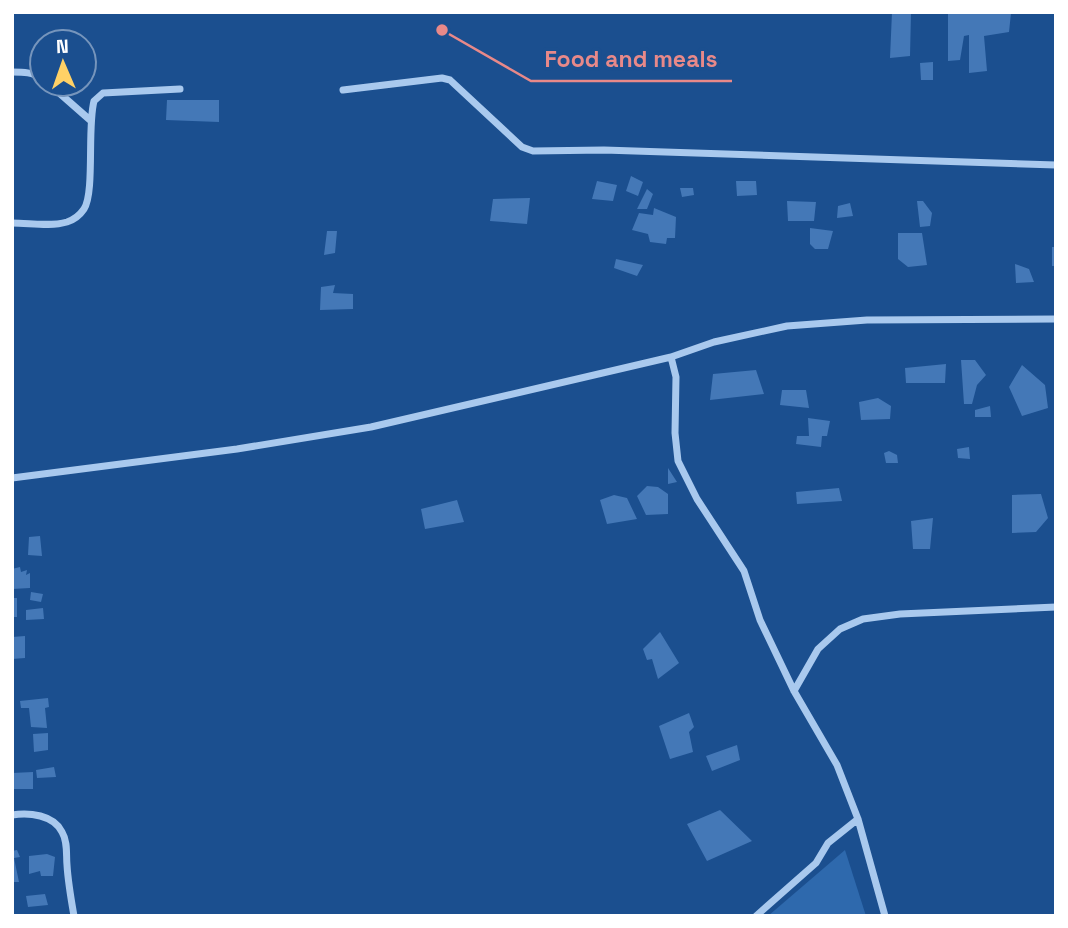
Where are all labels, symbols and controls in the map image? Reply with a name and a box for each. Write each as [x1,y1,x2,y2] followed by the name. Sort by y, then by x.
[28,28,98,98] north arrow
[56,34,69,59] text: N
[531,37,732,81] callout: Food and meals
[544,44,718,74] text: Food and meals

